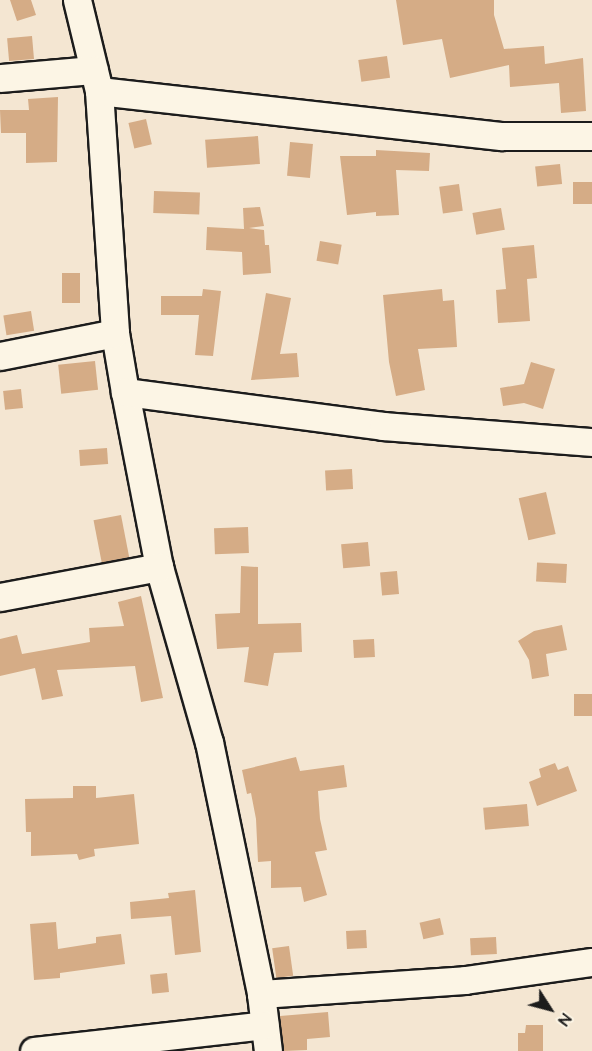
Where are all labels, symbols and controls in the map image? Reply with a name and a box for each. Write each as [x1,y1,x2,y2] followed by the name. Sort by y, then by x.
[520,979,580,1039] north arrow
[553,1009,576,1030] text: N

